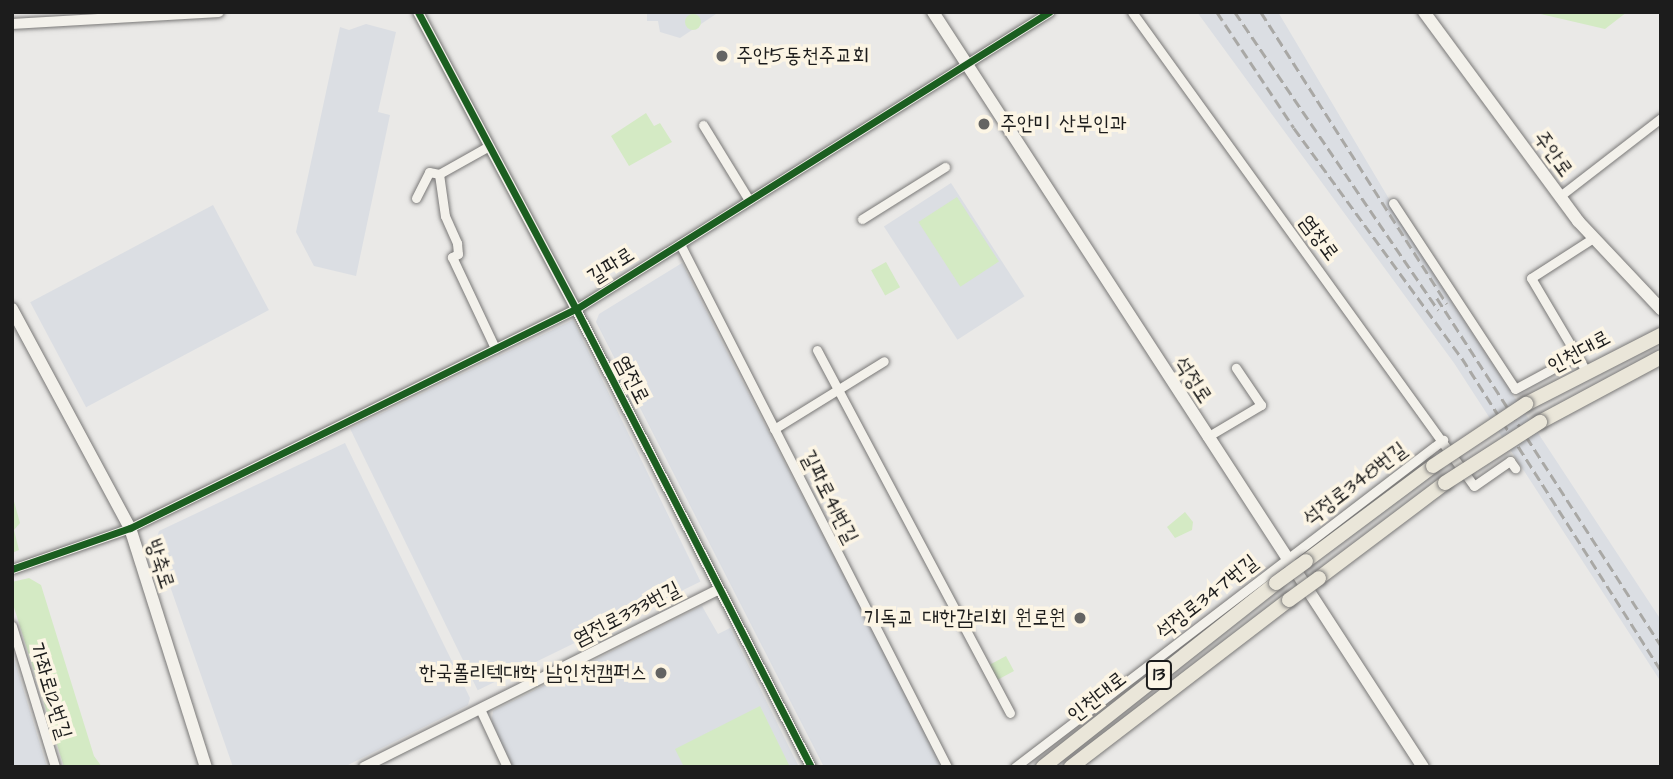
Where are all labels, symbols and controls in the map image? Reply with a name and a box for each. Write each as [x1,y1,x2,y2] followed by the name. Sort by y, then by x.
[736,43,869,69] place label: 주안5동천주교회
[714,48,730,64] marker: 주안5동천주교회
[1000,111,1127,137] place label: 주안미 산부인과
[974,114,994,134] marker: 주안미 산부인과
[1528,126,1578,182] street label: 주안로
[1294,210,1344,266] street label: 염창로
[583,242,639,290] street label: 길파로
[1543,325,1615,379] street label: 인천대로
[609,352,655,408] street label: 염전로
[1169,352,1217,408] street label: 석정로
[1298,437,1412,531] street label: 석정로348번길
[795,446,863,548] street label: 길파로41번길
[140,536,180,592] street label: 방축로
[1151,549,1263,645] street label: 석정로347번길
[569,576,685,652] street label: 염전로333번길
[863,605,1066,631] place label: 기독교 대한감리회 원로원
[1072,610,1088,626] marker: 기독교 대한감리회 원로원
[23,640,77,742] street label: 가좌로12번길
[419,660,647,686] place label: 한국폴리텍대학 남인천캠퍼스
[1145,660,1173,690] road number: 13
[653,665,669,681] marker: 한국폴리텍대학 남인천캠퍼스
[1063,666,1131,728] street label: 인천대로

